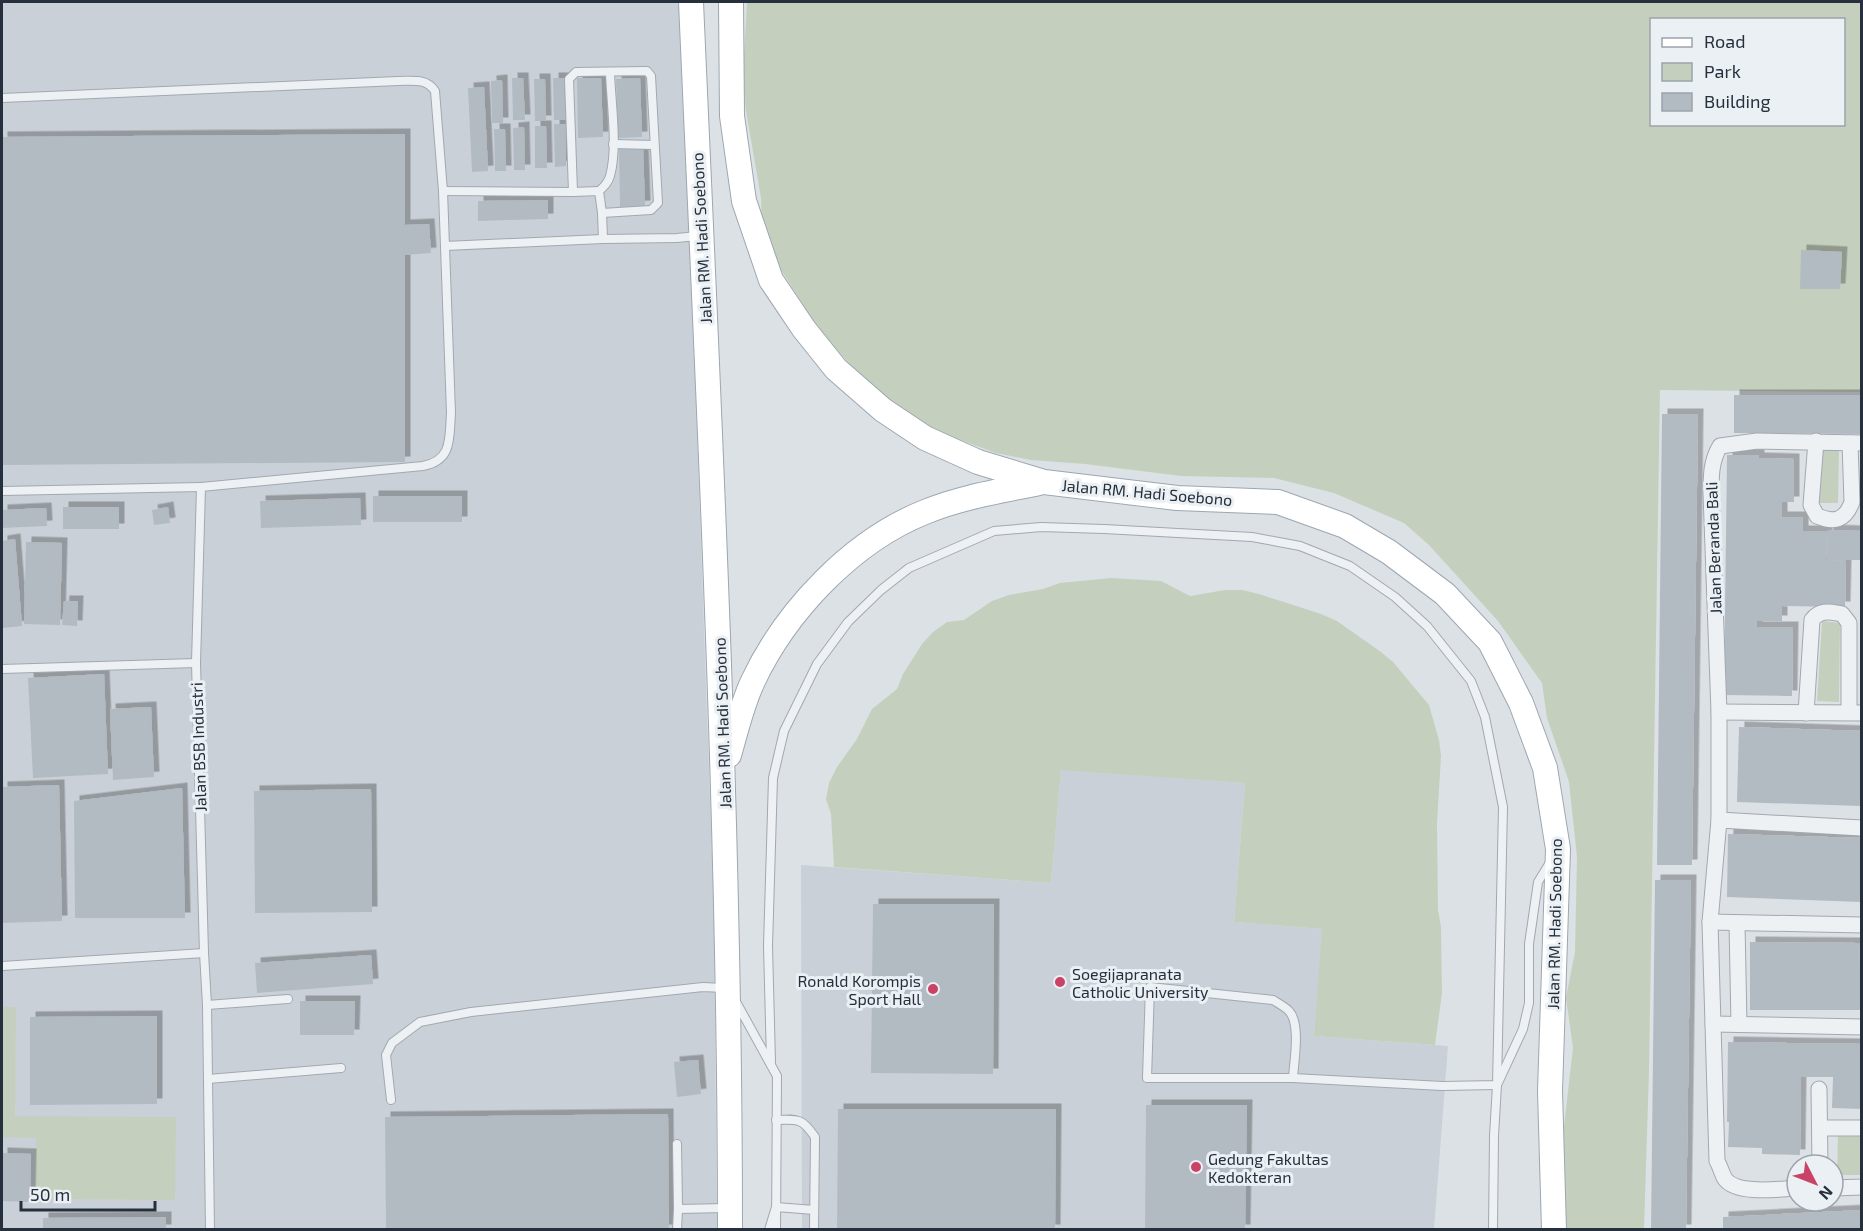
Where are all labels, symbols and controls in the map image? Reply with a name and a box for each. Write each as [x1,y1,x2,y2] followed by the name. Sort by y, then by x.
[1650,18,1845,126] legend
[1704,30,1745,52] text: Road
[1704,60,1741,82] text: Park
[1704,90,1771,112] text: Building
[687,152,715,324] street label: Jalan RM. Hadi Soebono
[1061,475,1233,509] street label: Jalan RM. Hadi Soebono
[1701,481,1725,615] street label: Jalan Beranda Bali
[710,637,734,809] street label: Jalan RM. Hadi Soebono
[186,682,210,812] street label: Jalan BSB Industri
[1543,838,1565,1010] street label: Jalan RM. Hadi Soebono
[1072,964,1209,1001] place label: Soegijapranata Catholic University
[798,971,921,1008] place label: Ronald Korompis Sport Hall
[1053,975,1067,989] marker: Soegijapranata Catholic University
[926,982,940,996] marker: Ronald Korompis Sport Hall
[1208,1149,1329,1186] place label: Gedung Fakultas Kedokteran
[1785,1153,1845,1213] north arrow
[1189,1160,1203,1174] marker: Gedung Fakultas Kedokteran
[21,1174,154,1212] scale bar
[30,1183,70,1205] text: 50 m
[1816,1183,1837,1204] text: N

